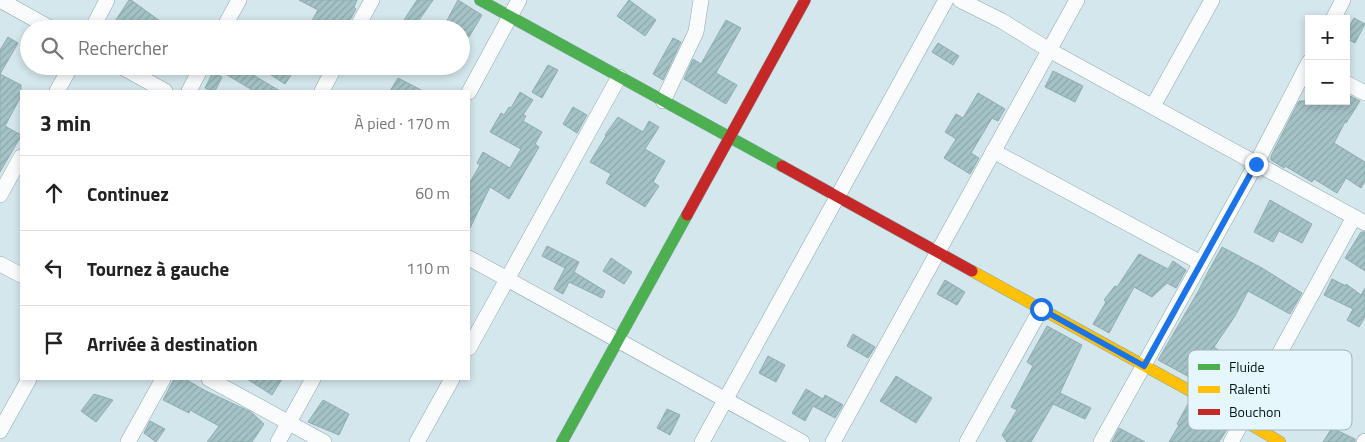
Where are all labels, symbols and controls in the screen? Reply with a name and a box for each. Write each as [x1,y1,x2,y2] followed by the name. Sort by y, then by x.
[1305,15,1350,105] map controls
[1305,15,1350,60] button: +
[20,20,470,75] search box
[78,33,168,62] text: Rechercher
[38,34,66,62] icon: search
[1305,60,1350,105] button: −
[40,107,91,139] text: 3 min
[354,111,450,135] text: À pied · 170 m
[1245,153,1268,176] route end
[40,179,68,207] icon: ahead
[87,179,169,208] text: Continuez
[415,181,450,205] text: 60 m
[40,254,68,282] icon: left
[87,254,229,283] text: Tournez à gauche
[406,256,450,280] text: 110 m
[1030,298,1053,321] route start
[40,329,68,357] icon: arrive
[87,329,258,358] text: Arrivée à destination
[1188,350,1352,430] legend
[1229,356,1265,377] text: Fluide
[1229,378,1270,399] text: Ralenti
[1229,401,1281,422] text: Bouchon

